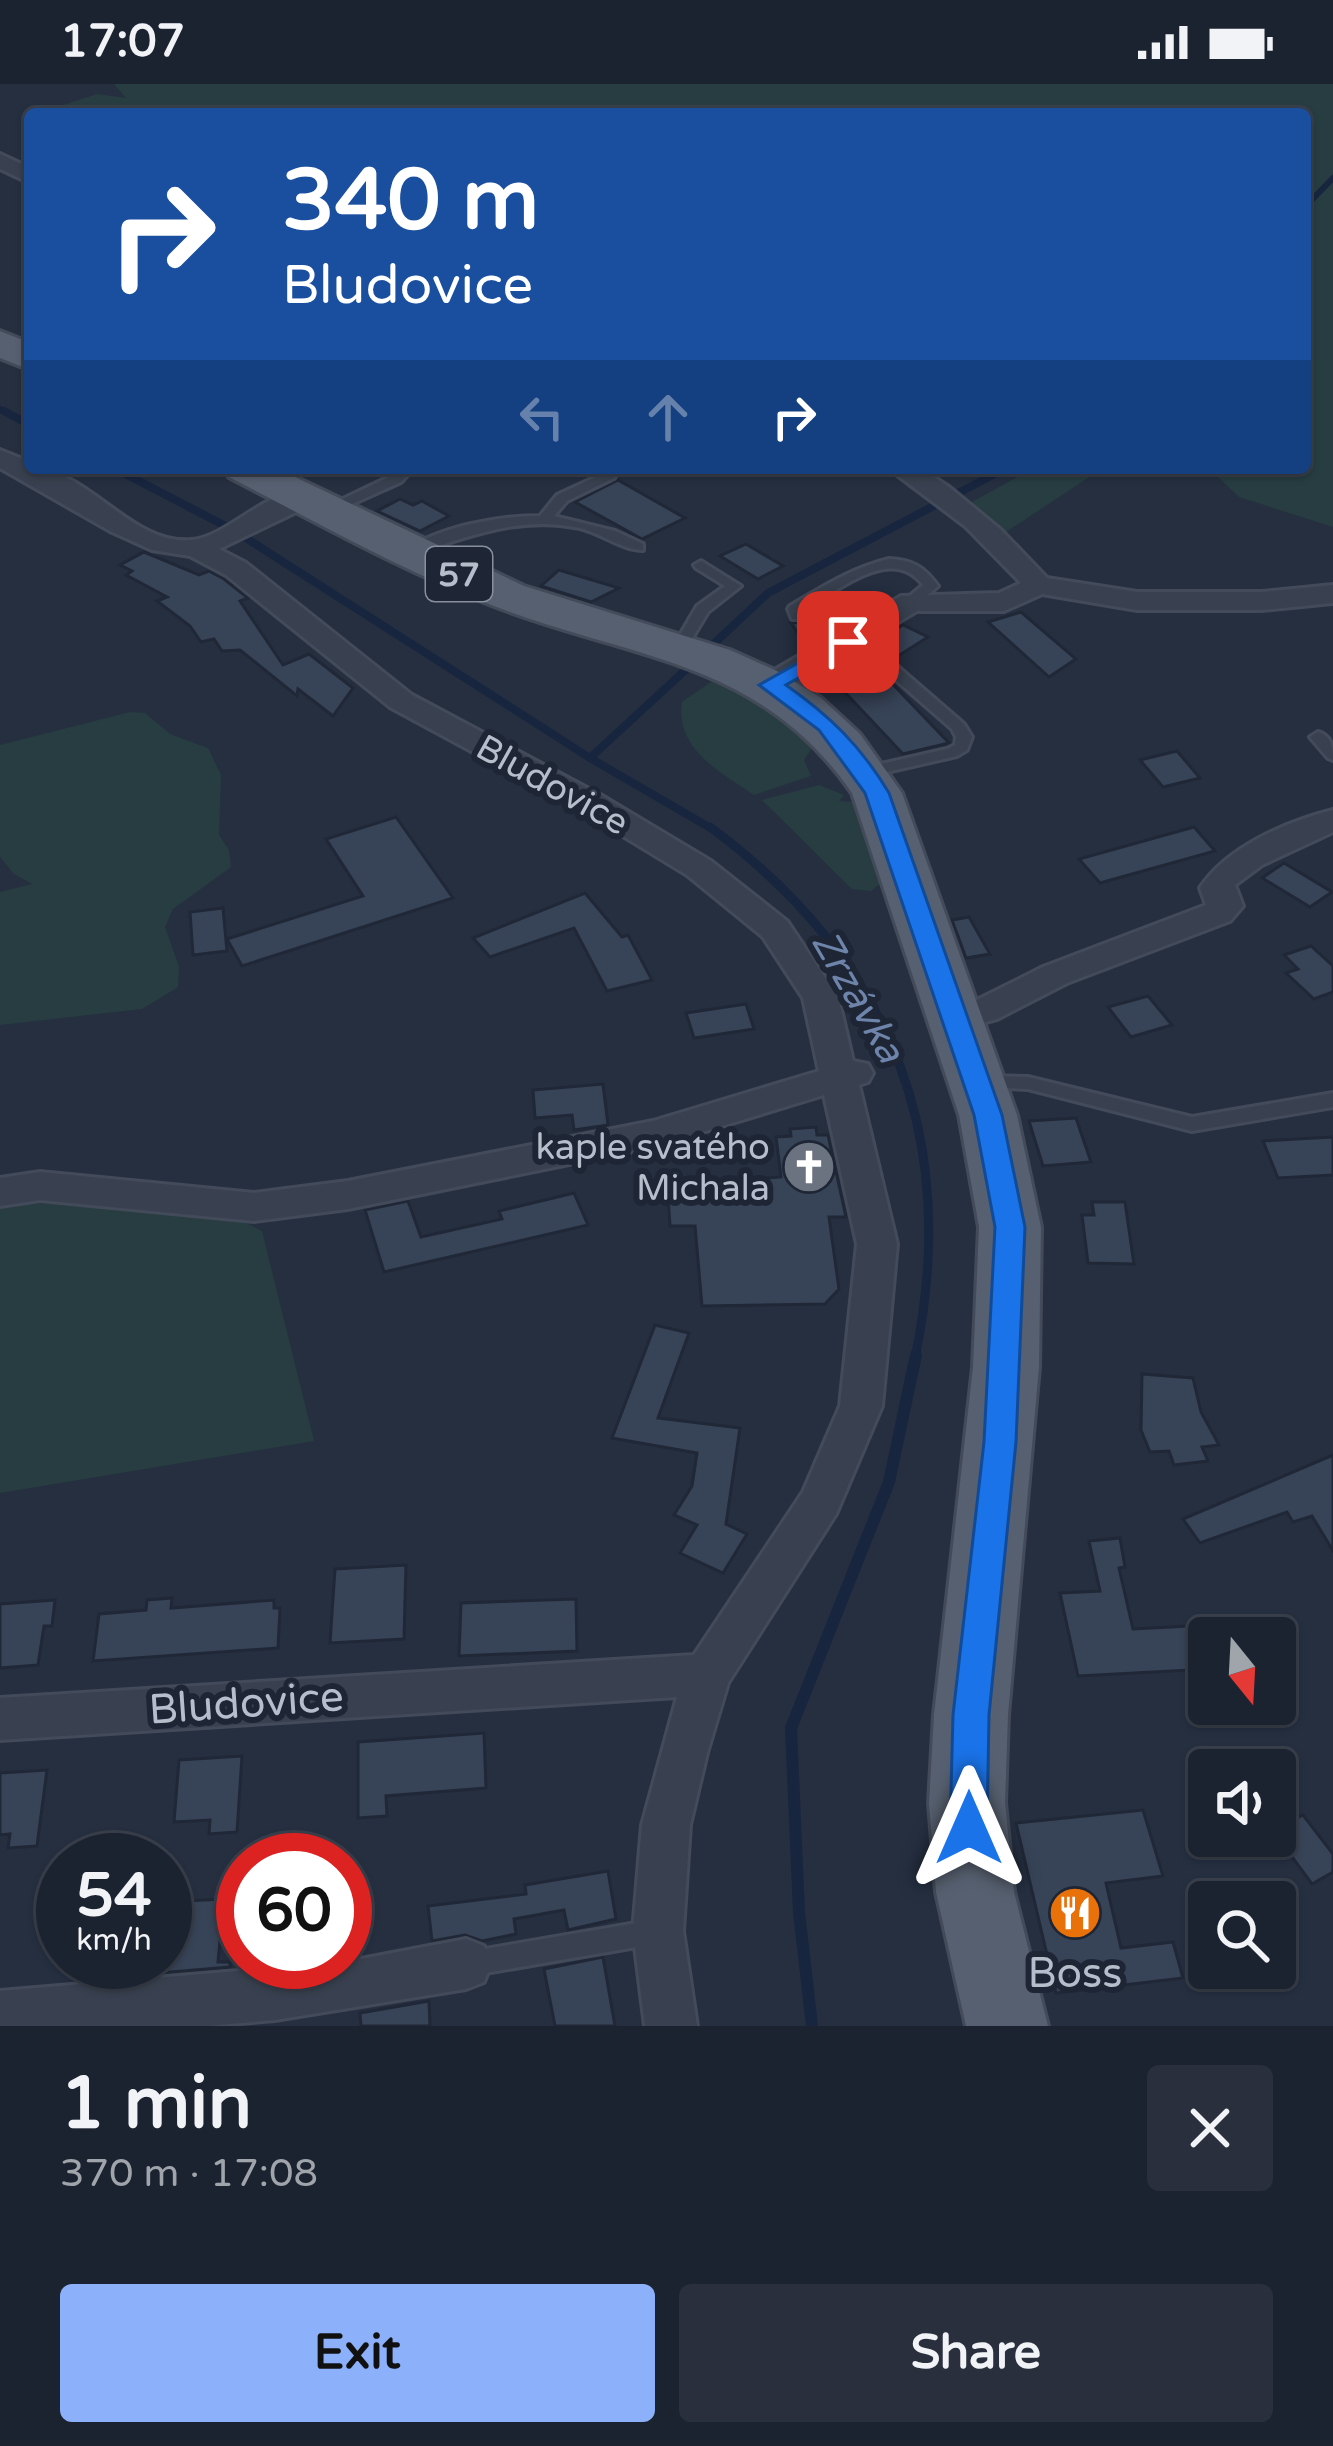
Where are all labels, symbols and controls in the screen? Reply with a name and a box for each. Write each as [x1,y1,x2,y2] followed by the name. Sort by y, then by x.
[60,15,185,69] text: 17:07
[282,151,539,252] text: 340 m
[84,156,240,312] icon: right
[282,253,533,318] text: Bludovice
[509,384,575,450] icon: left
[635,384,701,450] icon: ahead
[761,384,827,450] icon: right
[426,547,492,601] road number: 57
[797,591,899,693] pin
[815,609,881,675] icon: arrive
[469,726,636,845] street label: Bludovice
[801,923,915,1072] water label: Zrzávka
[536,1126,770,1210] place label: kaple svatého Michala
[781,1139,837,1195] church icon: kaple svatého Michala
[1188,1617,1296,1725] north arrow
[1188,1617,1296,1989] map controls
[147,1671,345,1736] street label: Bludovice
[1188,1749,1296,1857] button: sound
[906,1765,1032,1891] position arrow
[216,1833,372,1989] speed limit sign: 60
[76,1860,152,1932] text: 54
[1188,1881,1296,1989] button: search
[1047,1885,1103,1941] restaurant icon: Boss
[76,1922,152,1959] text: km/h
[1028,1948,1122,1999] place label: Boss
[60,2061,252,2148] text: 1 min
[1147,2065,1273,2191] button: close
[60,2150,318,2197] text: 370 m · 17:08
[60,2284,655,2422] button: Exit
[679,2284,1273,2422] button: Share

